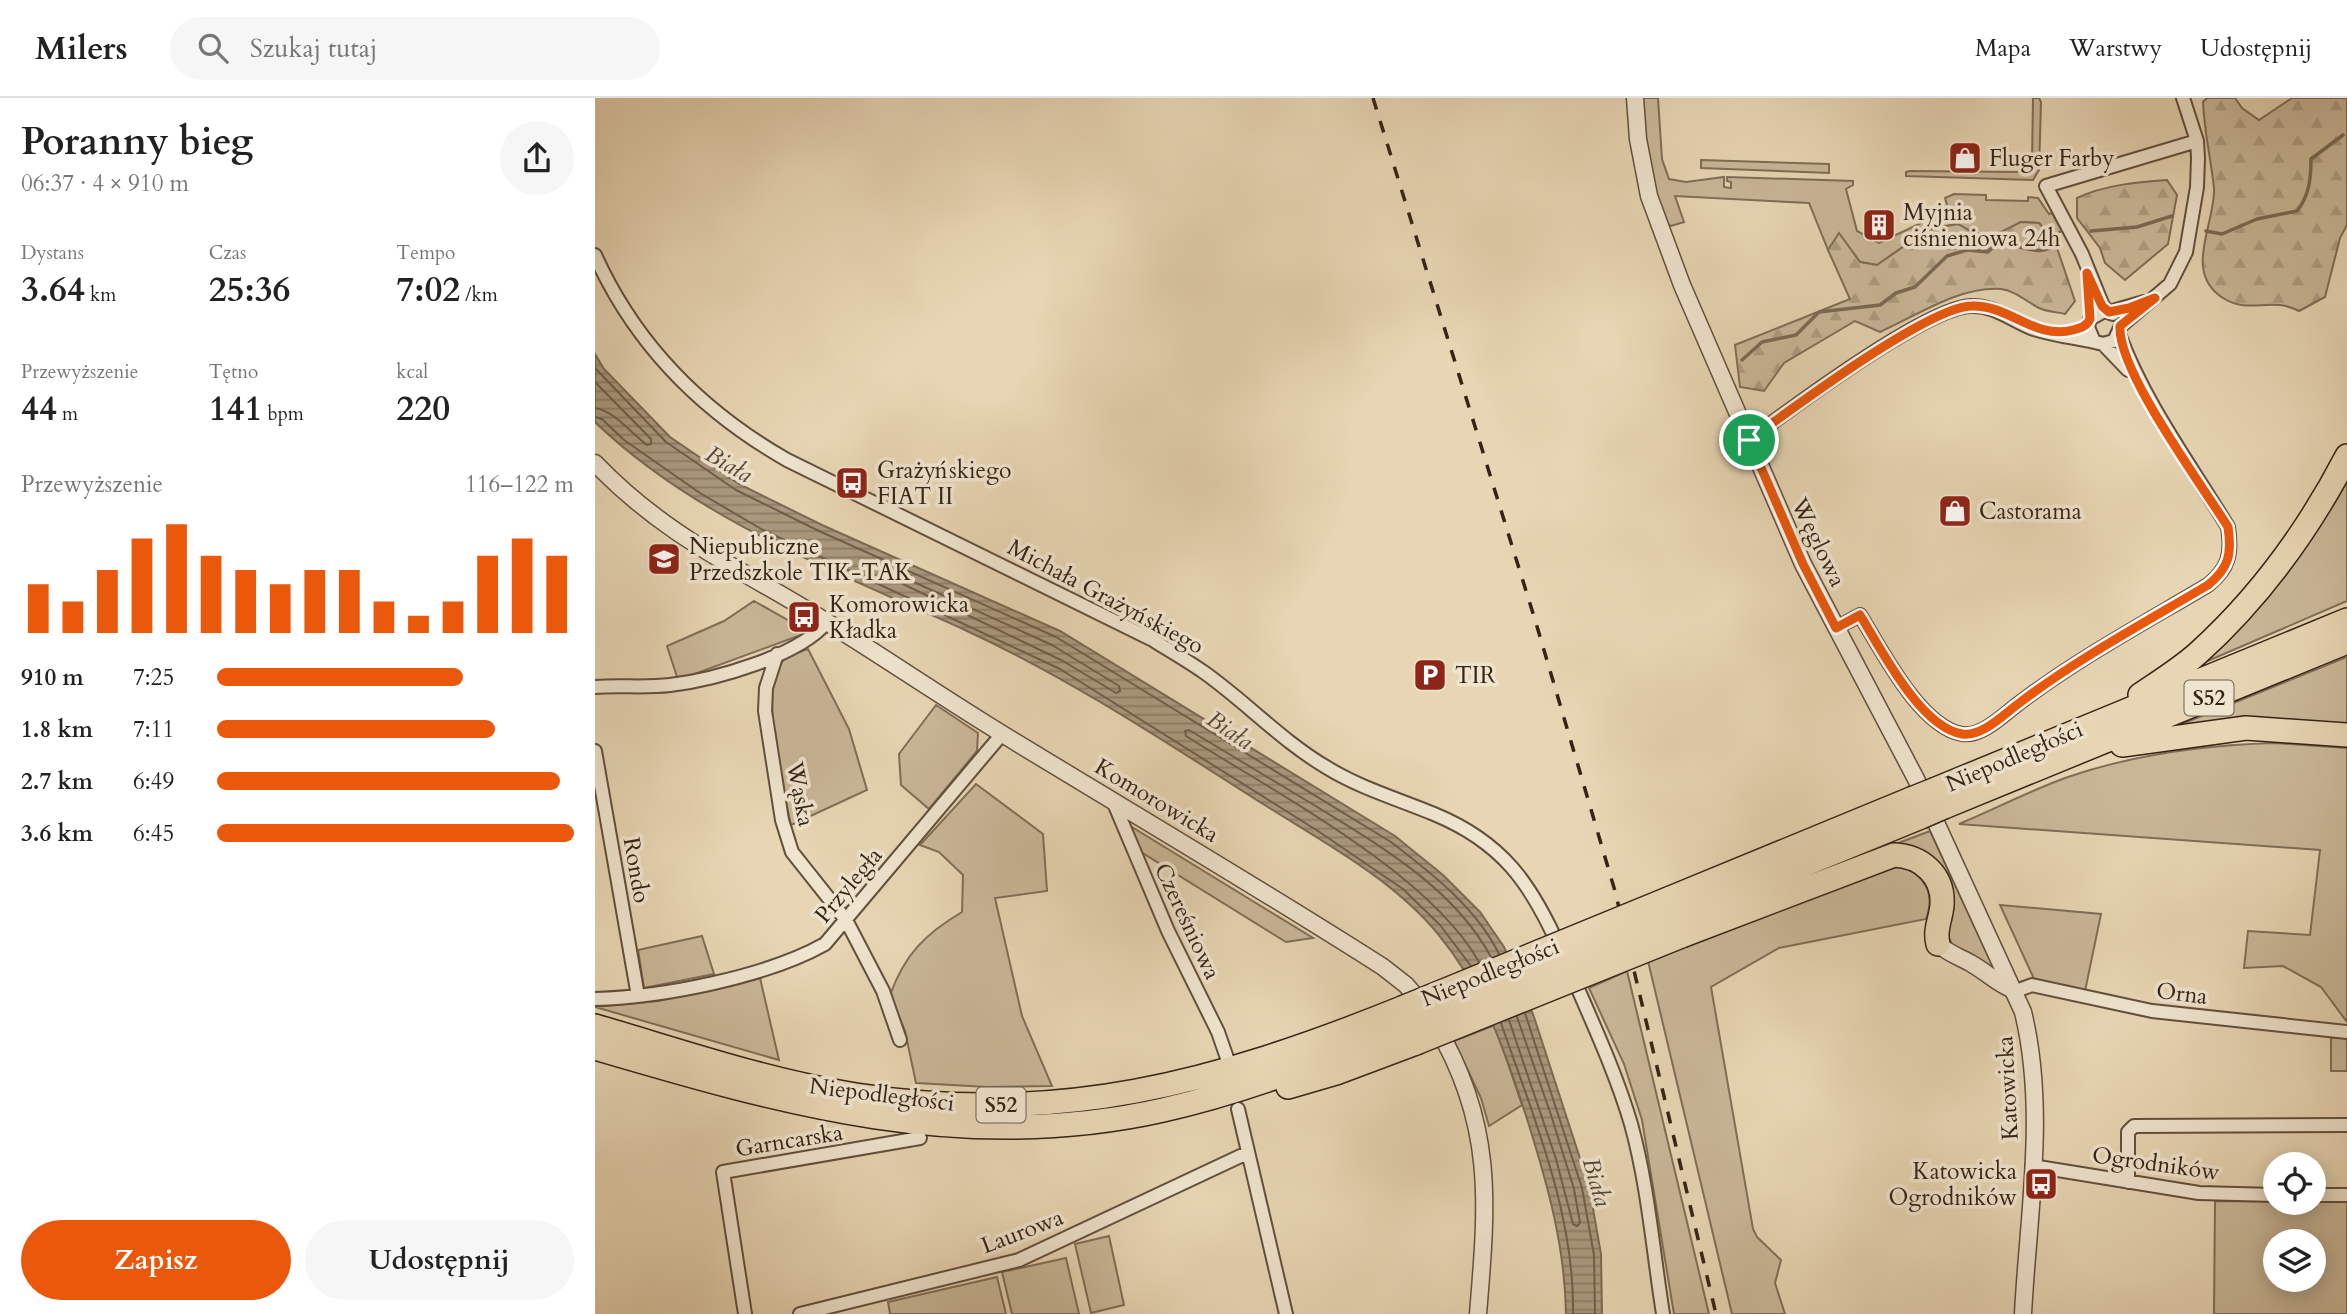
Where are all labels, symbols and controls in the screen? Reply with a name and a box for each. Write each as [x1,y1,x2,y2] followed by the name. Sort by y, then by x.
[170,17,660,80] search box
[35,26,128,71] text: Milers
[194,29,232,67] icon: search
[250,31,377,66] text: Szukaj tutaj
[1975,32,2031,65] text: Mapa
[2069,32,2162,65] text: Warstwy
[2200,32,2312,65] text: Udostępnij
[21,116,253,168] text: Poranny bieg
[500,121,574,195] button: share
[1946,139,1984,177] shop icon: Fluger Farby
[1989,143,2114,174] place label: Fluger Farby
[21,168,189,199] text: 06:37 · 4 × 910 m
[1903,197,2061,254] place label: Myjnia ciśnieniowa 24h
[1860,206,1898,244] building icon: Myjnia ciśnieniowa 24h
[21,240,84,266] text: Dystans
[209,240,246,266] text: Czas
[396,240,455,266] text: Tempo
[21,266,85,314] text: 3.64
[209,266,291,314] text: 25:36
[396,266,460,314] text: 7:02
[85,282,116,308] text: km
[460,282,498,308] text: /km
[21,359,138,385] text: Przewyższenie
[209,359,258,385] text: Tętno
[396,359,428,385] text: kcal
[21,385,57,433] text: 44
[209,385,262,433] text: 141
[396,385,450,433] text: 220
[57,401,78,427] text: m
[262,401,304,427] text: bpm
[1719,410,1779,470] pin
[1730,421,1768,459] icon: arrive
[699,438,759,491] water label: Biała
[877,455,1011,512] place label: Grażyńskiego FIAT II
[833,464,871,502] bus stop icon: Grażyńskiego FIAT II
[21,469,163,500] text: Przewyższenie
[465,469,574,500] text: 116–122 m
[1783,492,1853,592] street label: Węglowa
[1936,492,1974,530] shop icon: Castorama
[1979,496,2082,527] place label: Castorama
[689,531,912,588] place label: Niepubliczne Przedszkole TIK-TAK
[1002,532,1209,661] street label: Michała Grażyńskiego
[645,540,683,578] school or university icon: Niepubliczne Przedszkole TIK-TAK
[829,589,969,646] place label: Komorowicka Kładka
[785,598,823,636] bus stop icon: Komorowicka Kładka
[1411,656,1449,694] parking icon: TIR
[1455,660,1496,691] place label: TIR
[21,662,84,693] text: 910 m
[133,662,174,693] text: 7:25
[2185,680,2233,716] road number: S52
[1200,703,1260,758] water label: Biała
[21,714,93,745] text: 1.8 km
[133,714,174,745] text: 7:11
[1941,714,2087,799] street label: Niepodległości
[1089,751,1225,850] street label: Komorowicka
[779,758,822,829] street label: Wąska
[21,766,93,797] text: 2.7 km
[133,766,174,797] text: 6:49
[21,818,93,849] text: 3.6 km
[133,818,174,849] text: 6:45
[616,835,658,905] street label: Rondo
[808,841,889,930] street label: Przyległa
[1147,858,1228,985] street label: Czereśniowa
[1417,931,1564,1014] street label: Niepodległości
[2155,975,2209,1012] street label: Orna
[1989,1035,2026,1141] street label: Katowicka
[808,1070,956,1119] street label: Niepodległości
[977,1088,1025,1122] road number: S52
[733,1117,845,1164] street label: Garncarska
[2090,1139,2222,1188] street label: Ogrodników
[2263,1152,2326,1292] map controls
[2263,1152,2326,1215] button: locate
[1574,1154,1619,1211] water label: Biała
[1888,1156,2018,1213] place label: Katowicka Ogrodników
[2022,1165,2060,1203] bus stop icon: Katowicka Ogrodników
[977,1202,1068,1261] street label: Laurowa
[21,1220,291,1300] button: Zapisz
[305,1220,574,1300] button: Udostępnij
[2263,1229,2326,1292] button: layers

